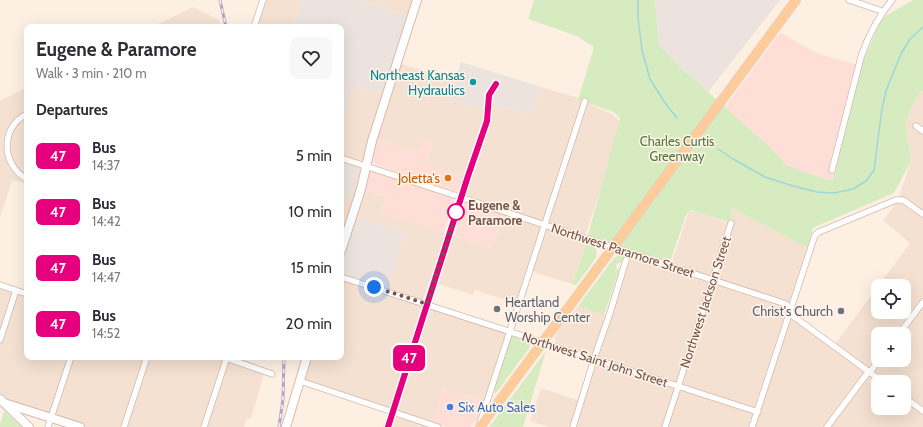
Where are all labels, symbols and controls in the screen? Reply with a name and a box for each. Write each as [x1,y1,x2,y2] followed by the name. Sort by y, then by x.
[290,37,332,79] button: heart
[36,38,196,61] text: Eugene & Paramore
[36,65,147,81] text: Walk · 3 min · 210 m
[370,67,466,98] place label: Northeast Kansas Hydraulics
[468,77,478,87] marker: Northeast Kansas Hydraulics
[36,101,108,119] text: Departures
[640,133,715,164] park label: Charles Curtis Greenway
[92,139,116,157] text: Bus
[50,147,66,165] text: 47
[296,147,332,165] text: 5 min
[92,157,120,173] text: 14:37
[397,170,441,186] place label: Joletta's
[443,173,453,183] marker: Joletta's
[92,195,116,213] text: Bus
[468,197,523,228] place label: Eugene & Paramore
[50,203,66,221] text: 47
[289,203,332,221] text: 10 min
[447,203,465,221] marker: Eugene & Paramore
[92,213,121,229] text: 14:42
[549,219,697,281] street label: Northwest Paramore Street
[676,234,734,370] street label: Northwest Jackson Street
[92,251,116,269] text: Bus
[50,259,66,277] text: 47
[291,259,332,277] text: 15 min
[92,269,121,285] text: 14:47
[364,277,384,297] your location
[871,279,911,415] map controls
[871,279,911,319] button: locate
[505,294,591,325] place label: Heartland Worship Center
[752,303,833,319] place label: Christ's Church
[492,304,502,314] marker: Heartland Worship Center
[836,306,846,316] marker: Christ's Church
[92,307,116,325] text: Bus
[50,315,66,333] text: 47
[286,315,332,333] text: 20 min
[92,325,120,341] text: 14:52
[871,327,911,367] button: +
[520,328,670,390] street label: Northwest Saint John Street
[391,345,427,371] line badge: 47
[401,349,417,367] text: 47
[871,375,911,415] button: −
[458,399,536,415] place label: Six Auto Sales
[445,402,455,412] marker: Six Auto Sales

